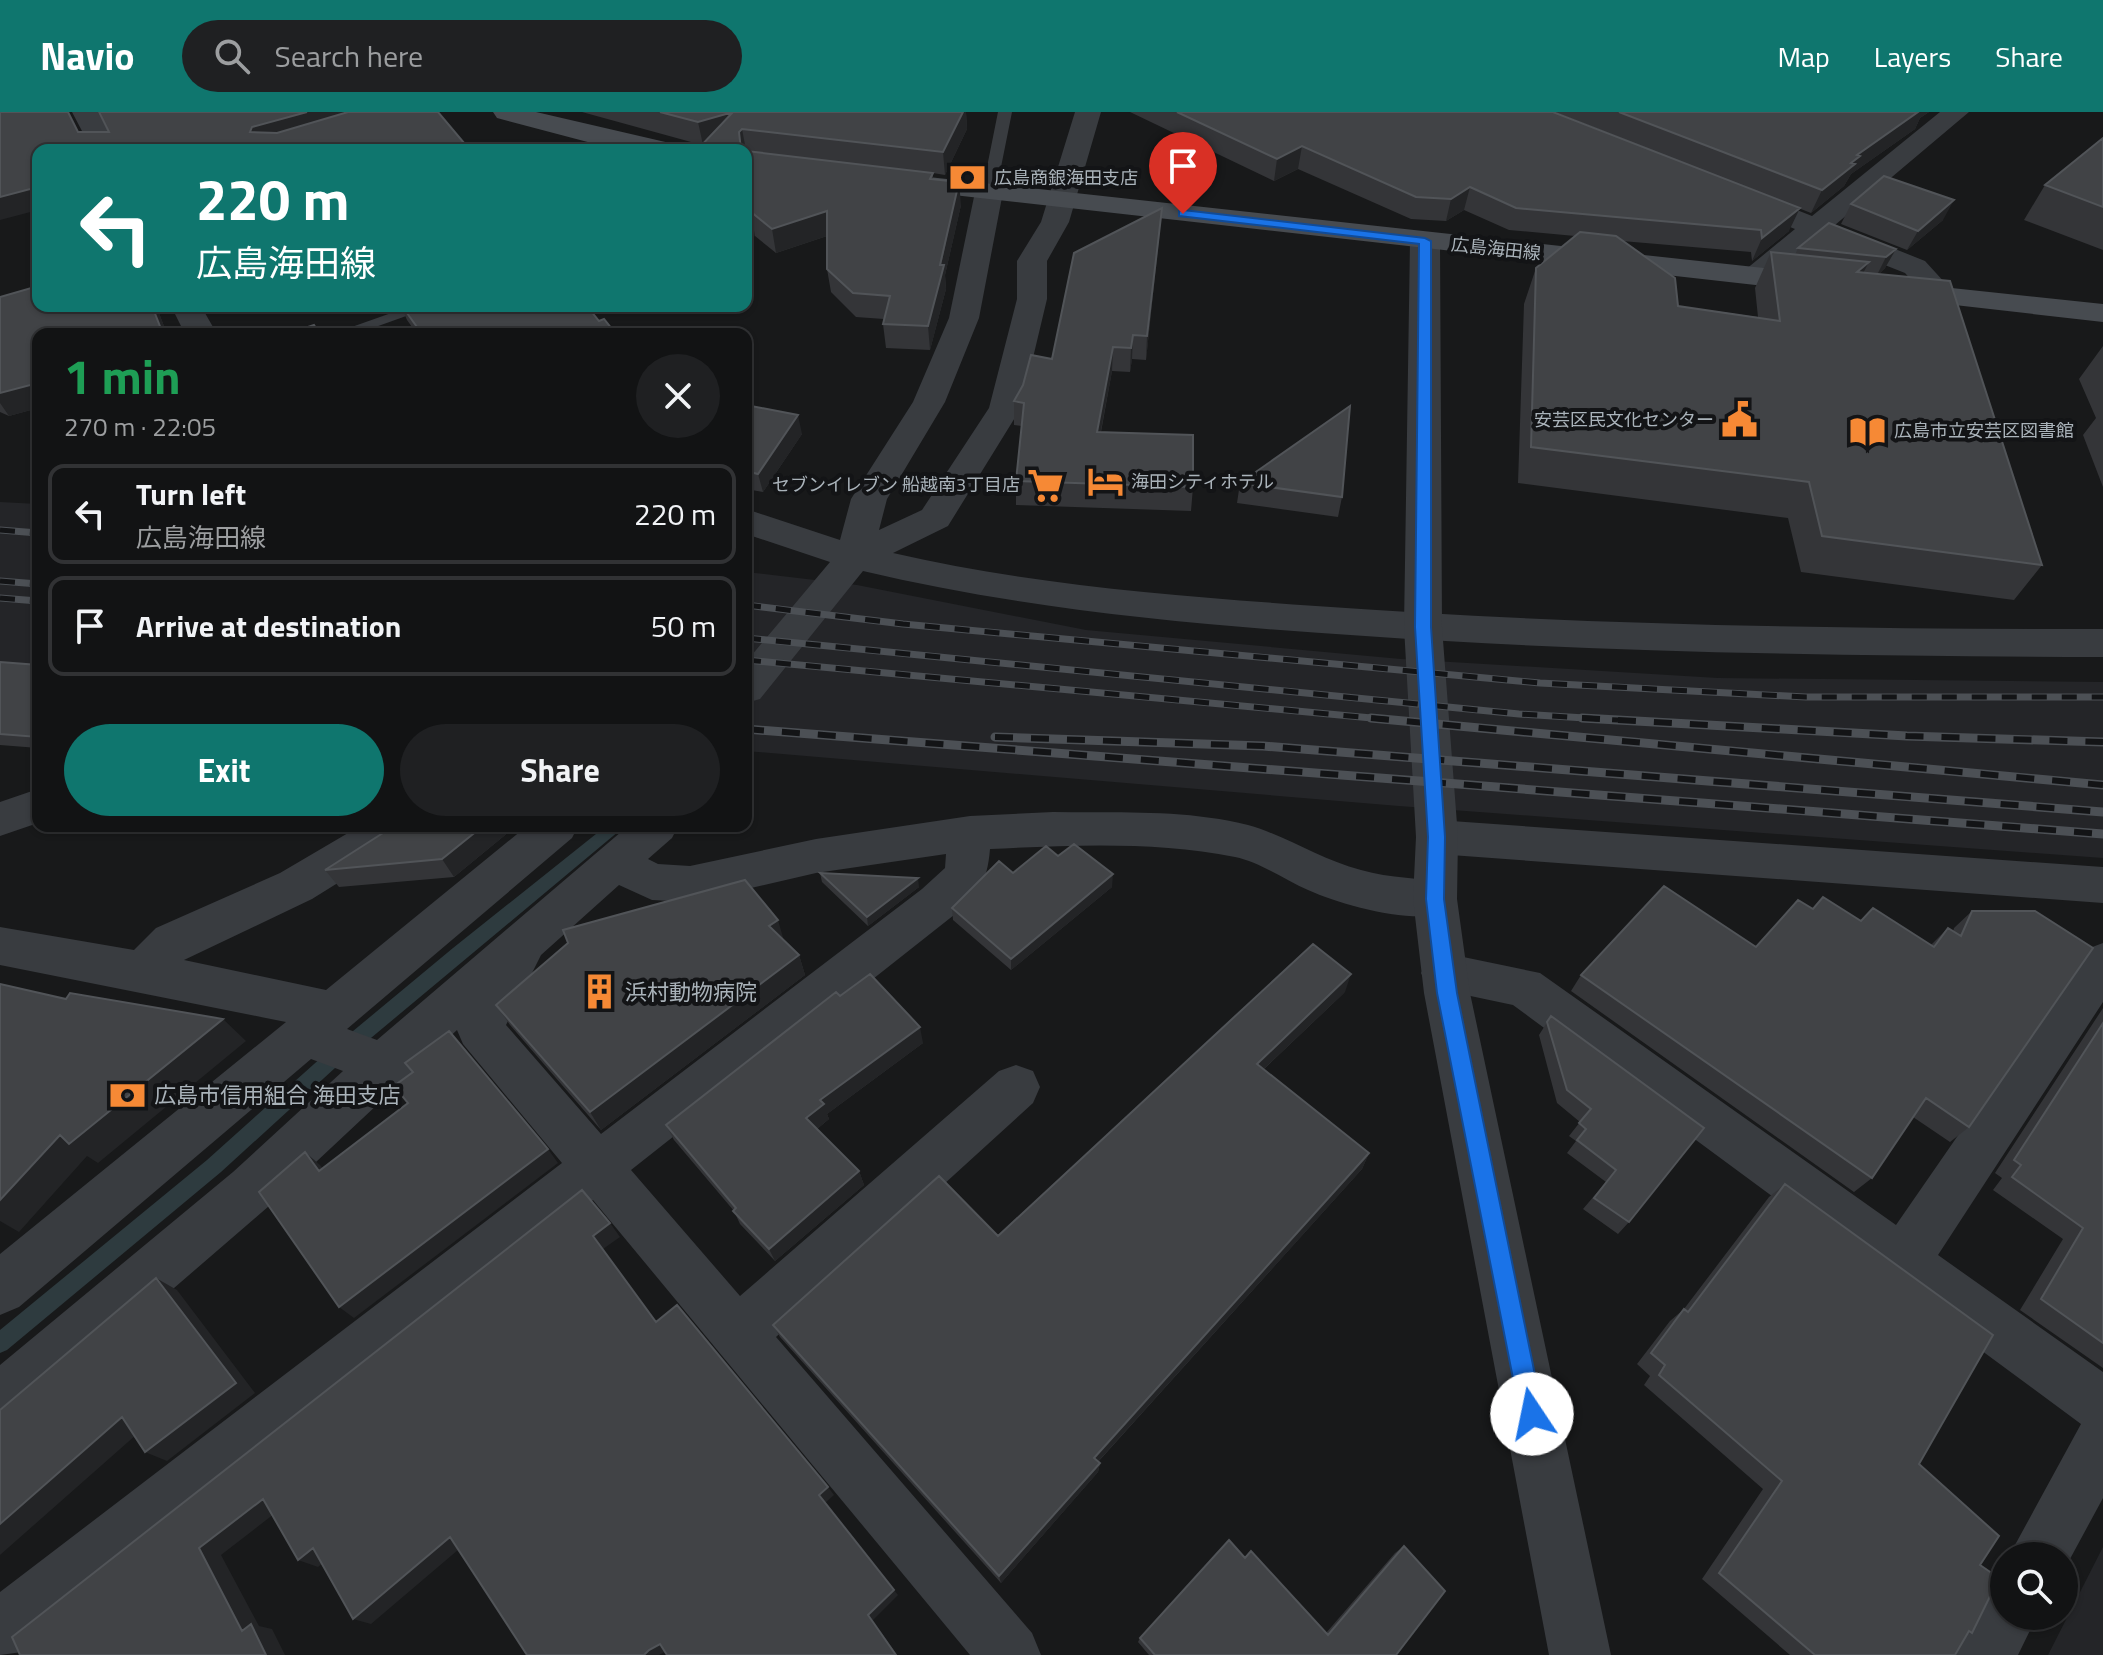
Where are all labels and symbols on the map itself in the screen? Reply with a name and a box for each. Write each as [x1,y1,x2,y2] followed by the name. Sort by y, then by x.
[1149,132,1217,214] pin
[949,159,987,197] bank icon: 広島商銀海田支店
[994,164,1138,191] place label: 広島商銀海田支店
[1450,230,1542,267] street label: 広島海田線
[1721,401,1759,439] public building icon: 安芸区民文化センター
[1534,406,1714,433] place label: 安芸区民文化センター
[1849,412,1887,450] library icon: 広島市立安芸区図書館
[1894,417,2074,444] place label: 広島市立安芸区図書館
[1086,463,1124,501] hotel icon: 海田シティホテル
[1027,466,1065,504] supermarket icon: セブンイレブン 船越南3丁目店
[1131,468,1274,495] place label: 海田シティホテル
[772,471,1020,498] place label: セブンイレブン 船越南3丁目店
[580,973,618,1011] building icon: 浜村動物病院
[625,975,757,1009] place label: 浜村動物病院
[109,1076,147,1114] bank icon: 広島市信用組合 海田支店
[154,1078,401,1112] place label: 広島市信用組合 海田支店
[1490,1372,1574,1456] position arrow

